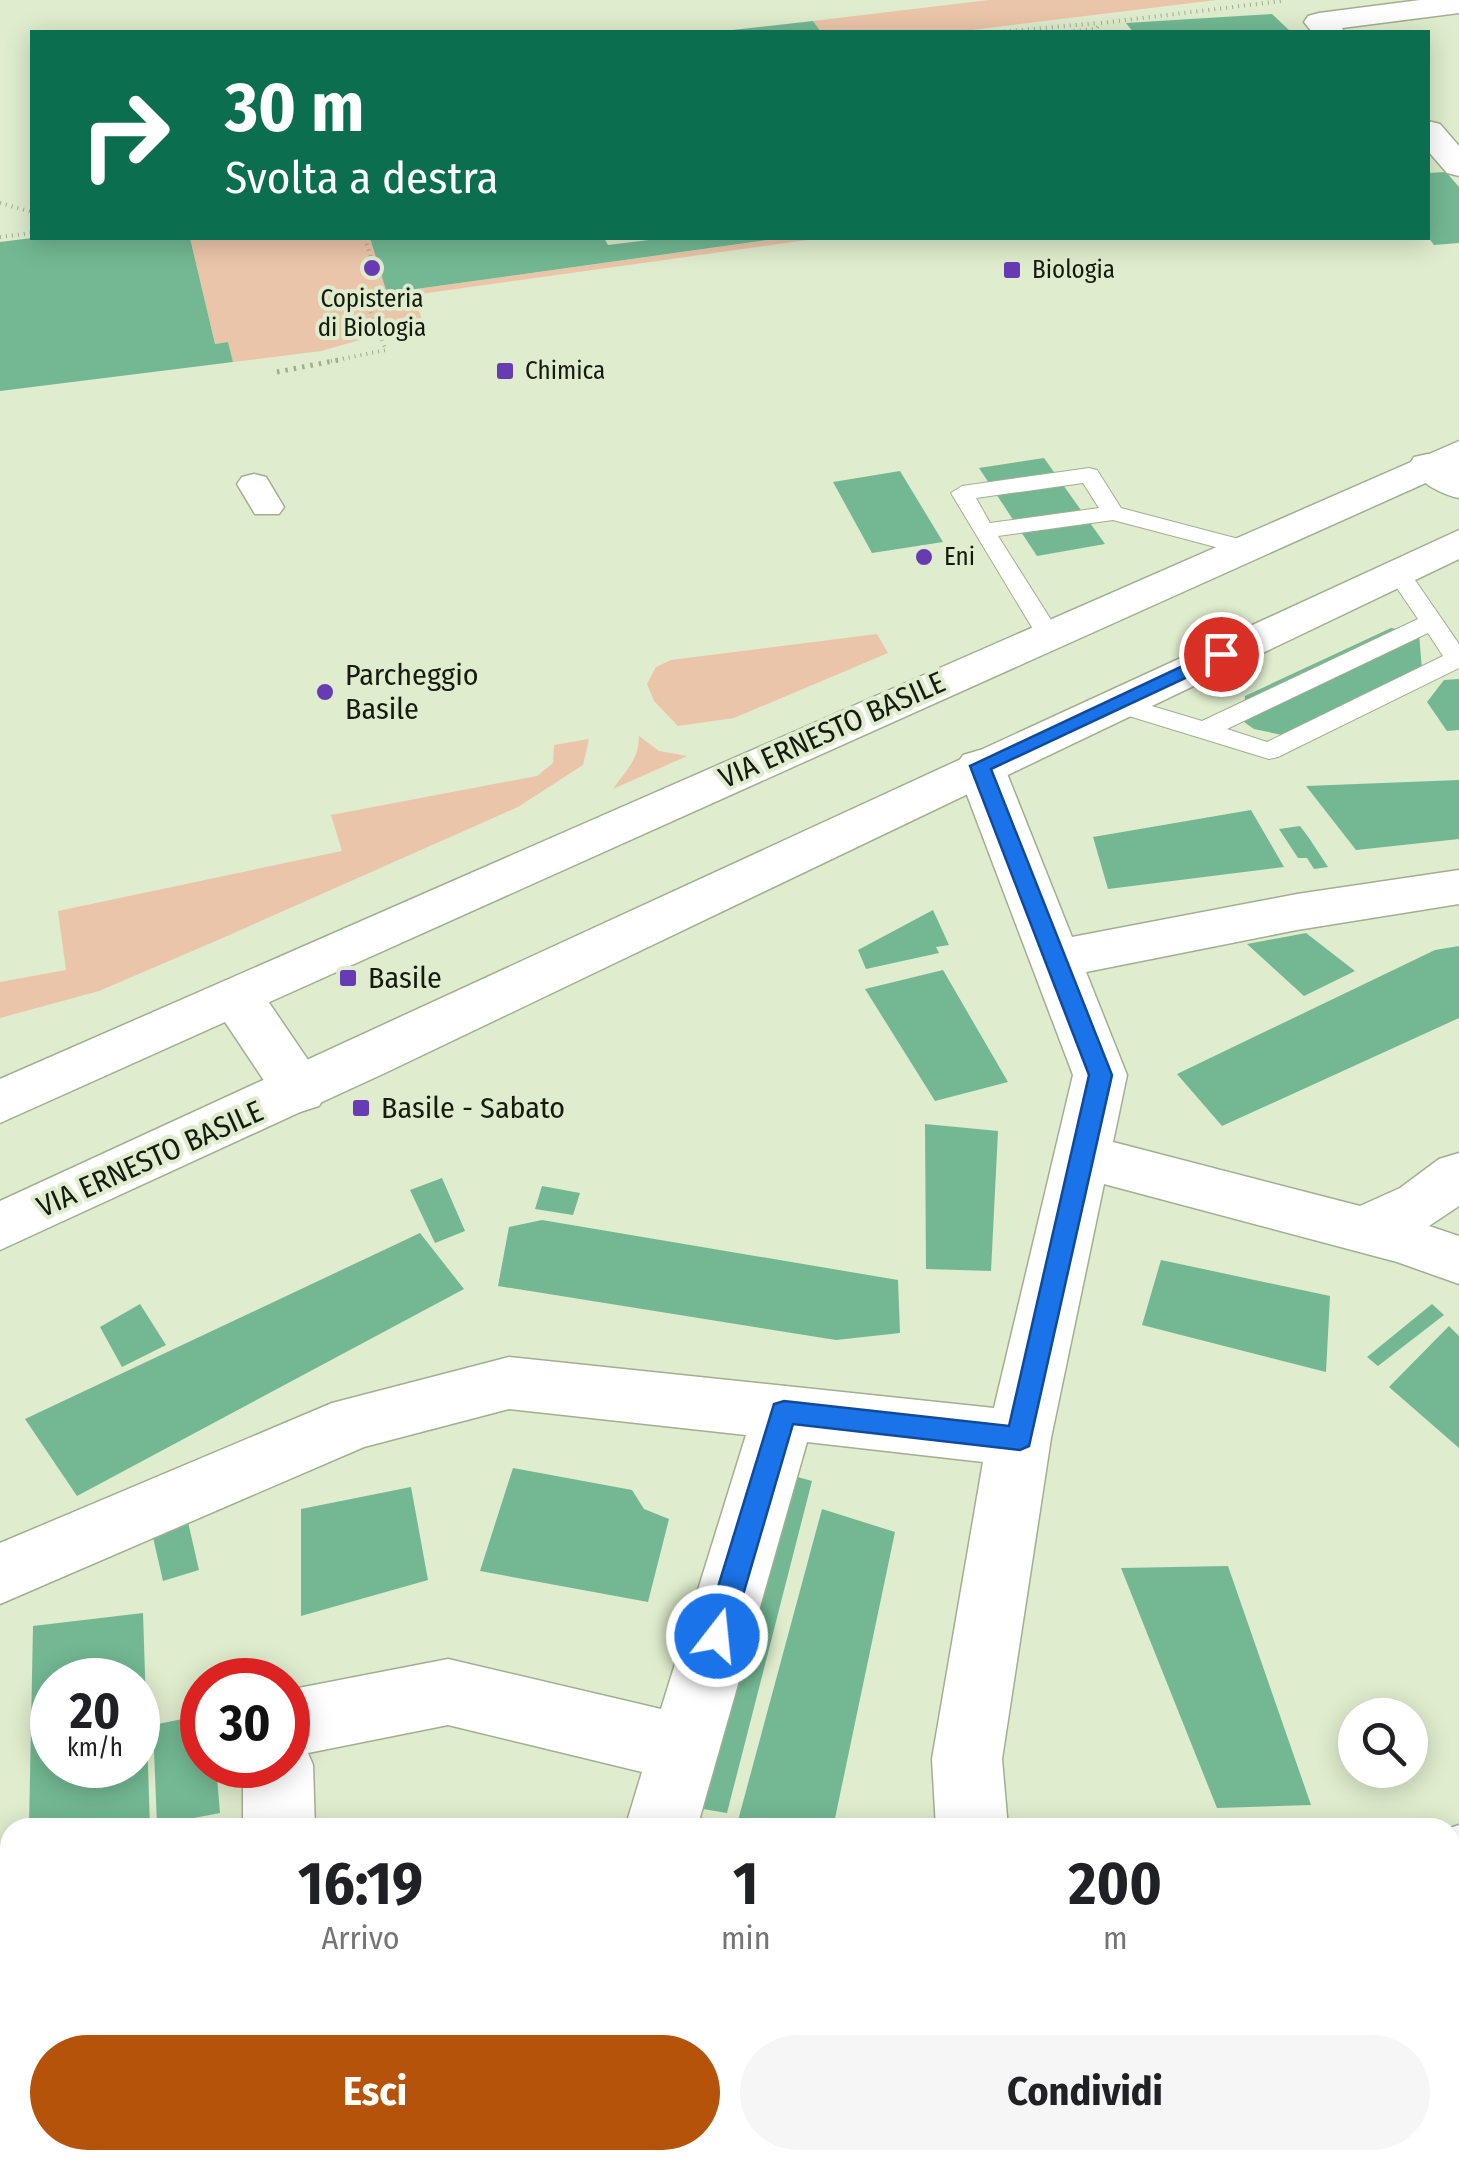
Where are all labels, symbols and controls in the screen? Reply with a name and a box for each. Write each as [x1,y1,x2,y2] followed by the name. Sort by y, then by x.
[225,66,364,150] text: 30 m
[60,70,190,200] icon: right
[225,151,499,205] text: Svolta a destra
[1032,255,1115,285] place label: Biologia
[361,257,383,279] marker: Copisteria di Biologia
[1001,259,1023,281] marker: Biologia
[318,284,426,343] place label: Copisteria di Biologia
[525,356,605,386] place label: Chimica
[494,360,516,382] marker: Chimica
[944,542,975,572] place label: Eni
[913,546,935,568] marker: Eni
[1179,612,1264,697] pin
[1194,627,1249,682] icon: arrive
[345,657,478,727] place label: Parcheggio Basile
[713,664,951,796] street label: VIA ERNESTO BASILE
[314,681,336,703] marker: Parcheggio Basile
[368,960,442,996] place label: Basile
[337,967,359,989] marker: Basile
[381,1090,565,1126] place label: Basile - Sabato
[31,1093,269,1225] street label: VIA ERNESTO BASILE
[350,1097,372,1119] marker: Basile - Sabato
[665,1584,769,1688] position arrow
[180,1658,310,1788] speed limit sign: 30
[70,1681,120,1741] text: 20
[1338,1698,1428,1788] map controls
[1338,1698,1428,1788] button: search
[67,1733,123,1763] text: km/h
[298,1848,423,1920] text: 16:19
[733,1848,758,1920] text: 1
[1069,1848,1162,1920] text: 200
[321,1919,400,1957] text: Arrivo
[721,1919,771,1957] text: min
[1103,1919,1128,1957] text: m
[30,2035,720,2150] button: Esci
[740,2035,1430,2150] button: Condividi

